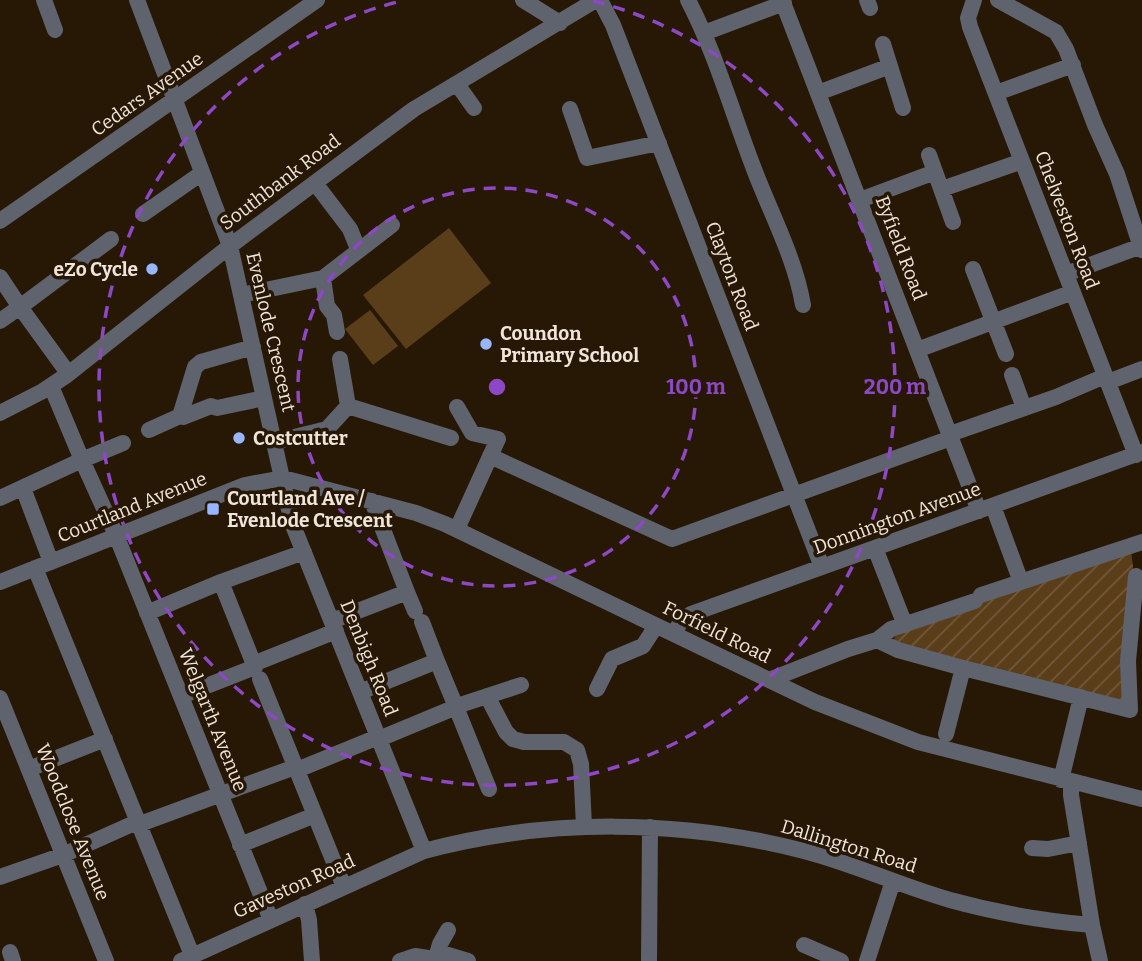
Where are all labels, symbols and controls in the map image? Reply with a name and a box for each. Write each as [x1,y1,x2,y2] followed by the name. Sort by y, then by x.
[87,47,207,141] street label: Cedars Avenue
[215,129,345,235] street label: Southbank Road
[1030,148,1104,292] street label: Chelveston Road
[871,193,931,303] street label: Byfield Road
[701,218,763,334] street label: Clayton Road
[241,250,301,414] street label: Evenlode Crescent
[54,258,138,281] place label: eZo Cycle
[144,261,160,277] marker: eZo Cycle
[500,322,639,367] place label: Coundon Primary School
[478,336,494,352] marker: Coundon Primary School
[666,374,726,400] text: 100 m
[864,374,926,400] text: 200 m
[485,375,509,399] centre of rings
[253,427,348,450] place label: Costcutter
[231,430,247,446] marker: Costcutter
[54,467,210,547] street label: Courtland Avenue
[810,477,984,559] street label: Donnington Avenue
[227,487,393,532] place label: Courtland Ave / Evenlode Crescent
[205,501,221,517] marker: Courtland Ave / Evenlode Crescent
[659,596,775,668] street label: Forfield Road
[335,597,403,719] street label: Denbigh Road
[174,645,252,795] street label: Welgarth Avenue
[31,740,115,904] street label: Woodclose Avenue
[778,814,920,878] street label: Dallington Road
[230,849,358,923] street label: Gaveston Road

